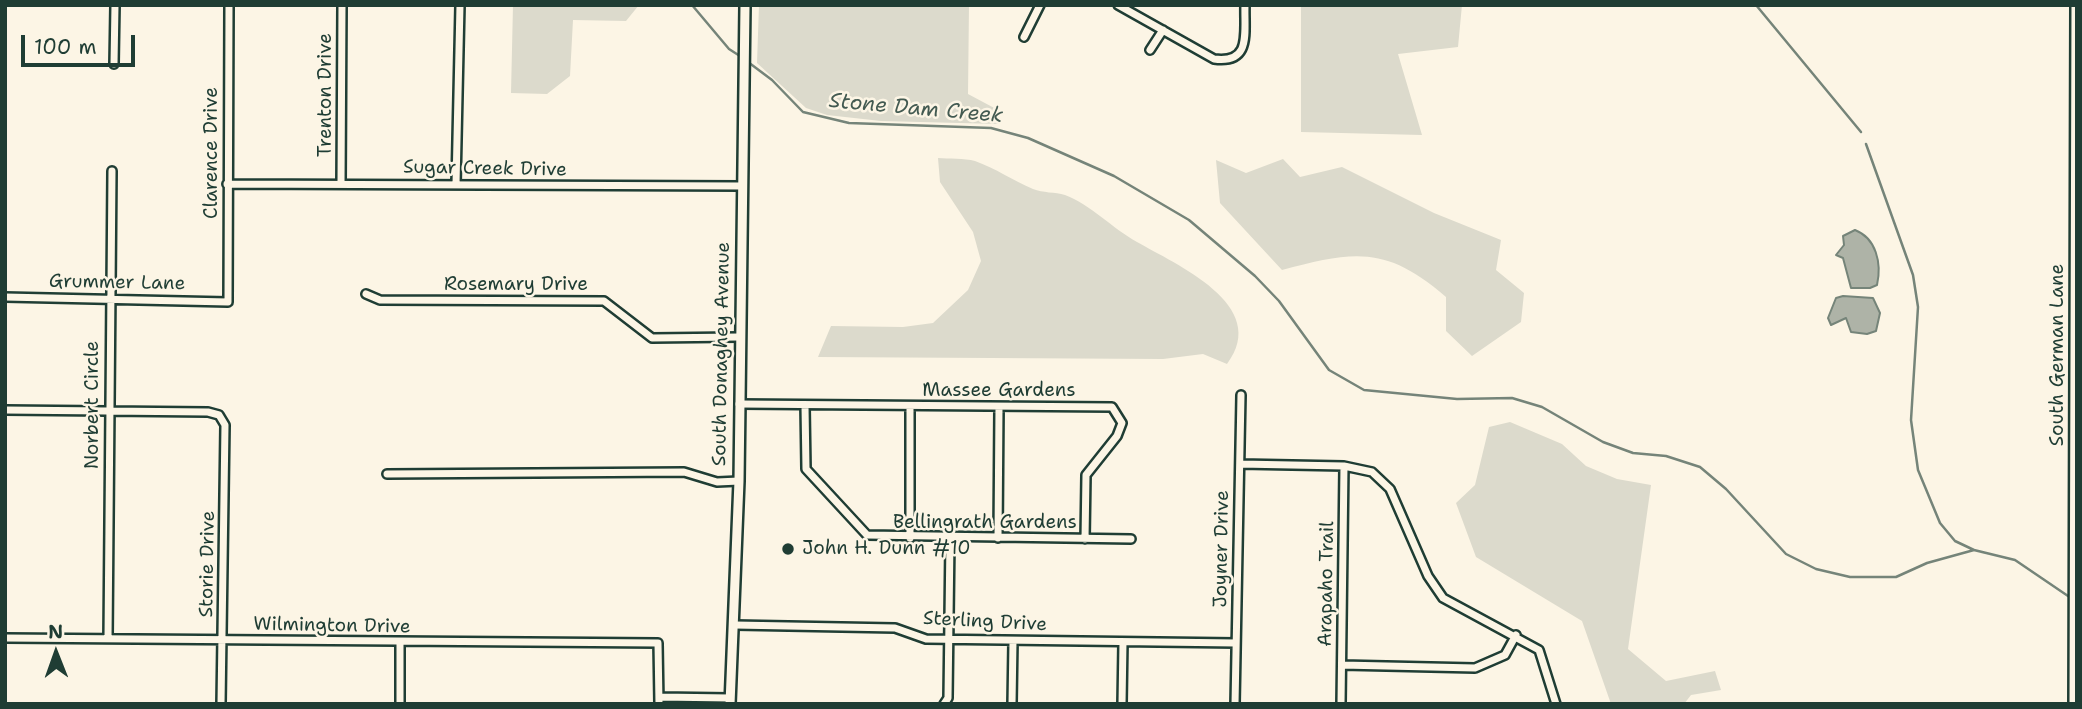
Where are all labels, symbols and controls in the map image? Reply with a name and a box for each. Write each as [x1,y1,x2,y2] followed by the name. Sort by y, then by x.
[24,21,138,65] scale bar
[34,33,97,61] text: 100 m
[315,33,337,157] street label: Trenton Drive
[201,87,223,219] street label: Clarence Drive
[828,89,1004,129] water label: Stone Dam Creek
[403,156,567,182] street label: Sugar Creek Drive
[709,242,735,466] street label: South Donaghey Avenue
[2047,264,2069,446] street label: South German Lane
[49,270,185,296] street label: Grummer Lane
[444,274,588,296] street label: Rosemary Drive
[82,341,104,469] street label: Norbert Circle
[922,380,1076,402] street label: Massee Gardens
[1210,490,1234,608] street label: Joyner Drive
[196,510,220,618] street label: Storie Drive
[893,512,1077,534] street label: Bellingrath Gardens
[1315,521,1339,647] street label: Arapaho Trail
[802,538,971,560] place label: John H. Dunn #10
[780,541,796,557] marker: John H. Dunn #10
[923,607,1047,637] street label: Sterling Drive
[253,613,411,639] street label: Wilmington Drive
[21,618,91,688] north arrow
[48,619,63,644] text: N

